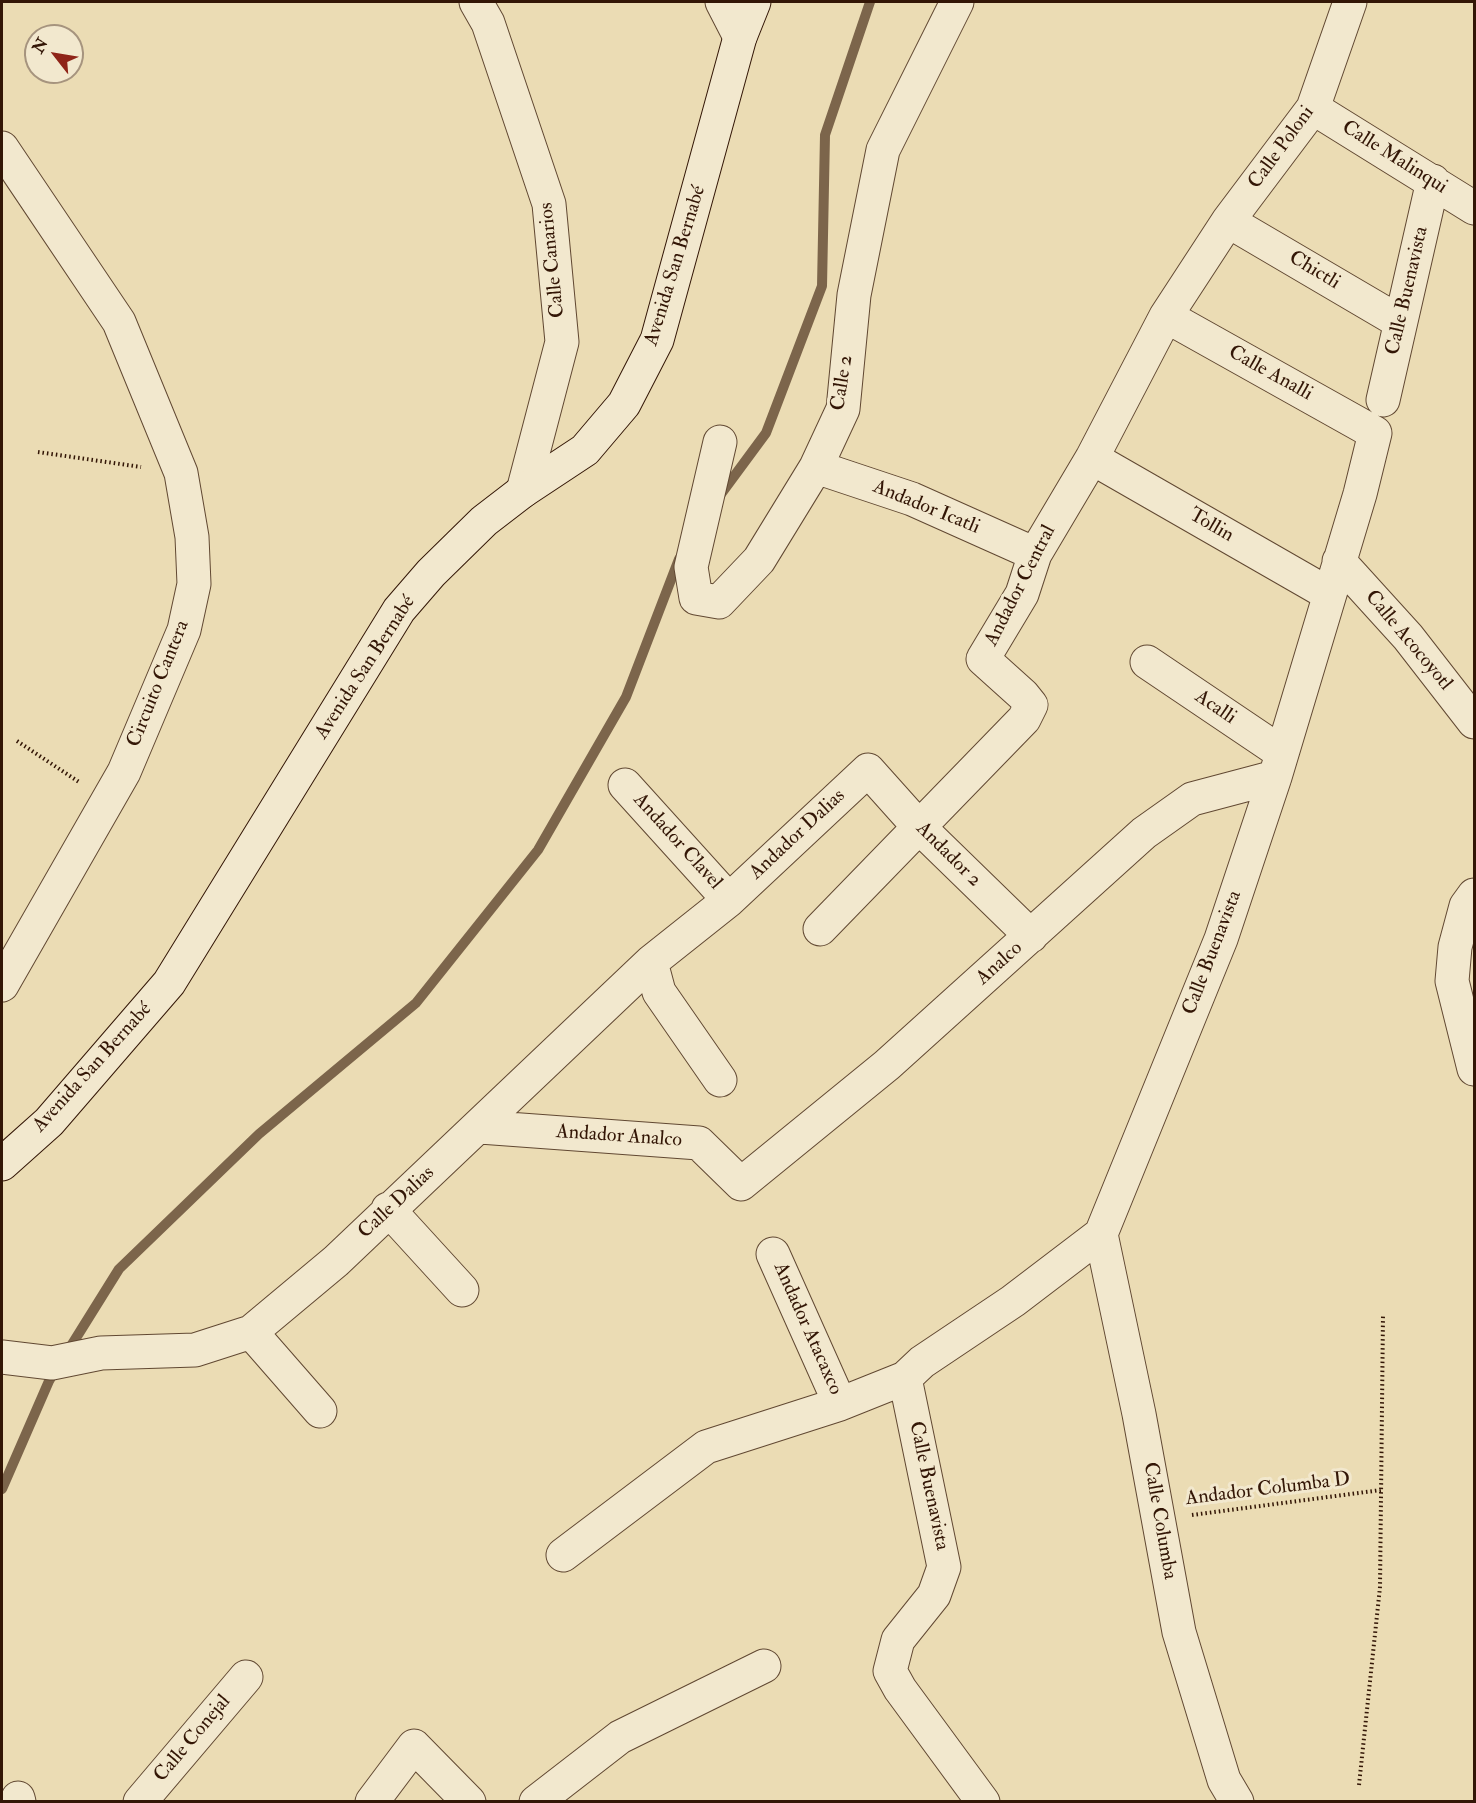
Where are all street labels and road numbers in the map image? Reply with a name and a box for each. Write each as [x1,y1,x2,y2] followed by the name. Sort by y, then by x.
[1244,102,1320,194] street label: Calle Poloni
[1337,116,1451,200] street label: Calle Malinqui
[640,183,712,349] street label: Avenida San Bernabé
[535,201,571,319] street label: Calle Canarios
[1382,224,1434,358] street label: Calle Buenavista
[1284,246,1344,296] street label: Chictli
[1224,341,1316,407] street label: Calle Analli
[827,354,859,412] street label: Calle 2
[869,476,983,540] street label: Andador Icatli
[1184,504,1238,548] street label: Tollin
[980,521,1062,651] street label: Andador Central
[1359,586,1457,696] street label: Calle Acocoyotl
[311,592,421,744] street label: Avenida San Bernabé
[123,617,195,751] street label: Circuito Cantera
[1190,686,1240,730] street label: Acalli
[745,785,851,885] street label: Andador Dalias
[627,789,727,895] street label: Andador Clavel
[910,817,986,893] street label: Andador 2
[1178,888,1248,1018] street label: Calle Buenavista
[972,937,1028,991] street label: Analco
[28,998,158,1138] street label: Avenida San Bernabé
[555,1121,683,1153] street label: Andador Analco
[354,1162,440,1244] street label: Calle Dalias
[767,1259,847,1399] street label: Andador Atacaxco
[903,1419,953,1553] street label: Calle Buenavista
[1137,1461,1181,1581] street label: Calle Columba
[1184,1468,1352,1512] street label: Andador Columba D
[150,1691,236,1787] street label: Calle Conejal

